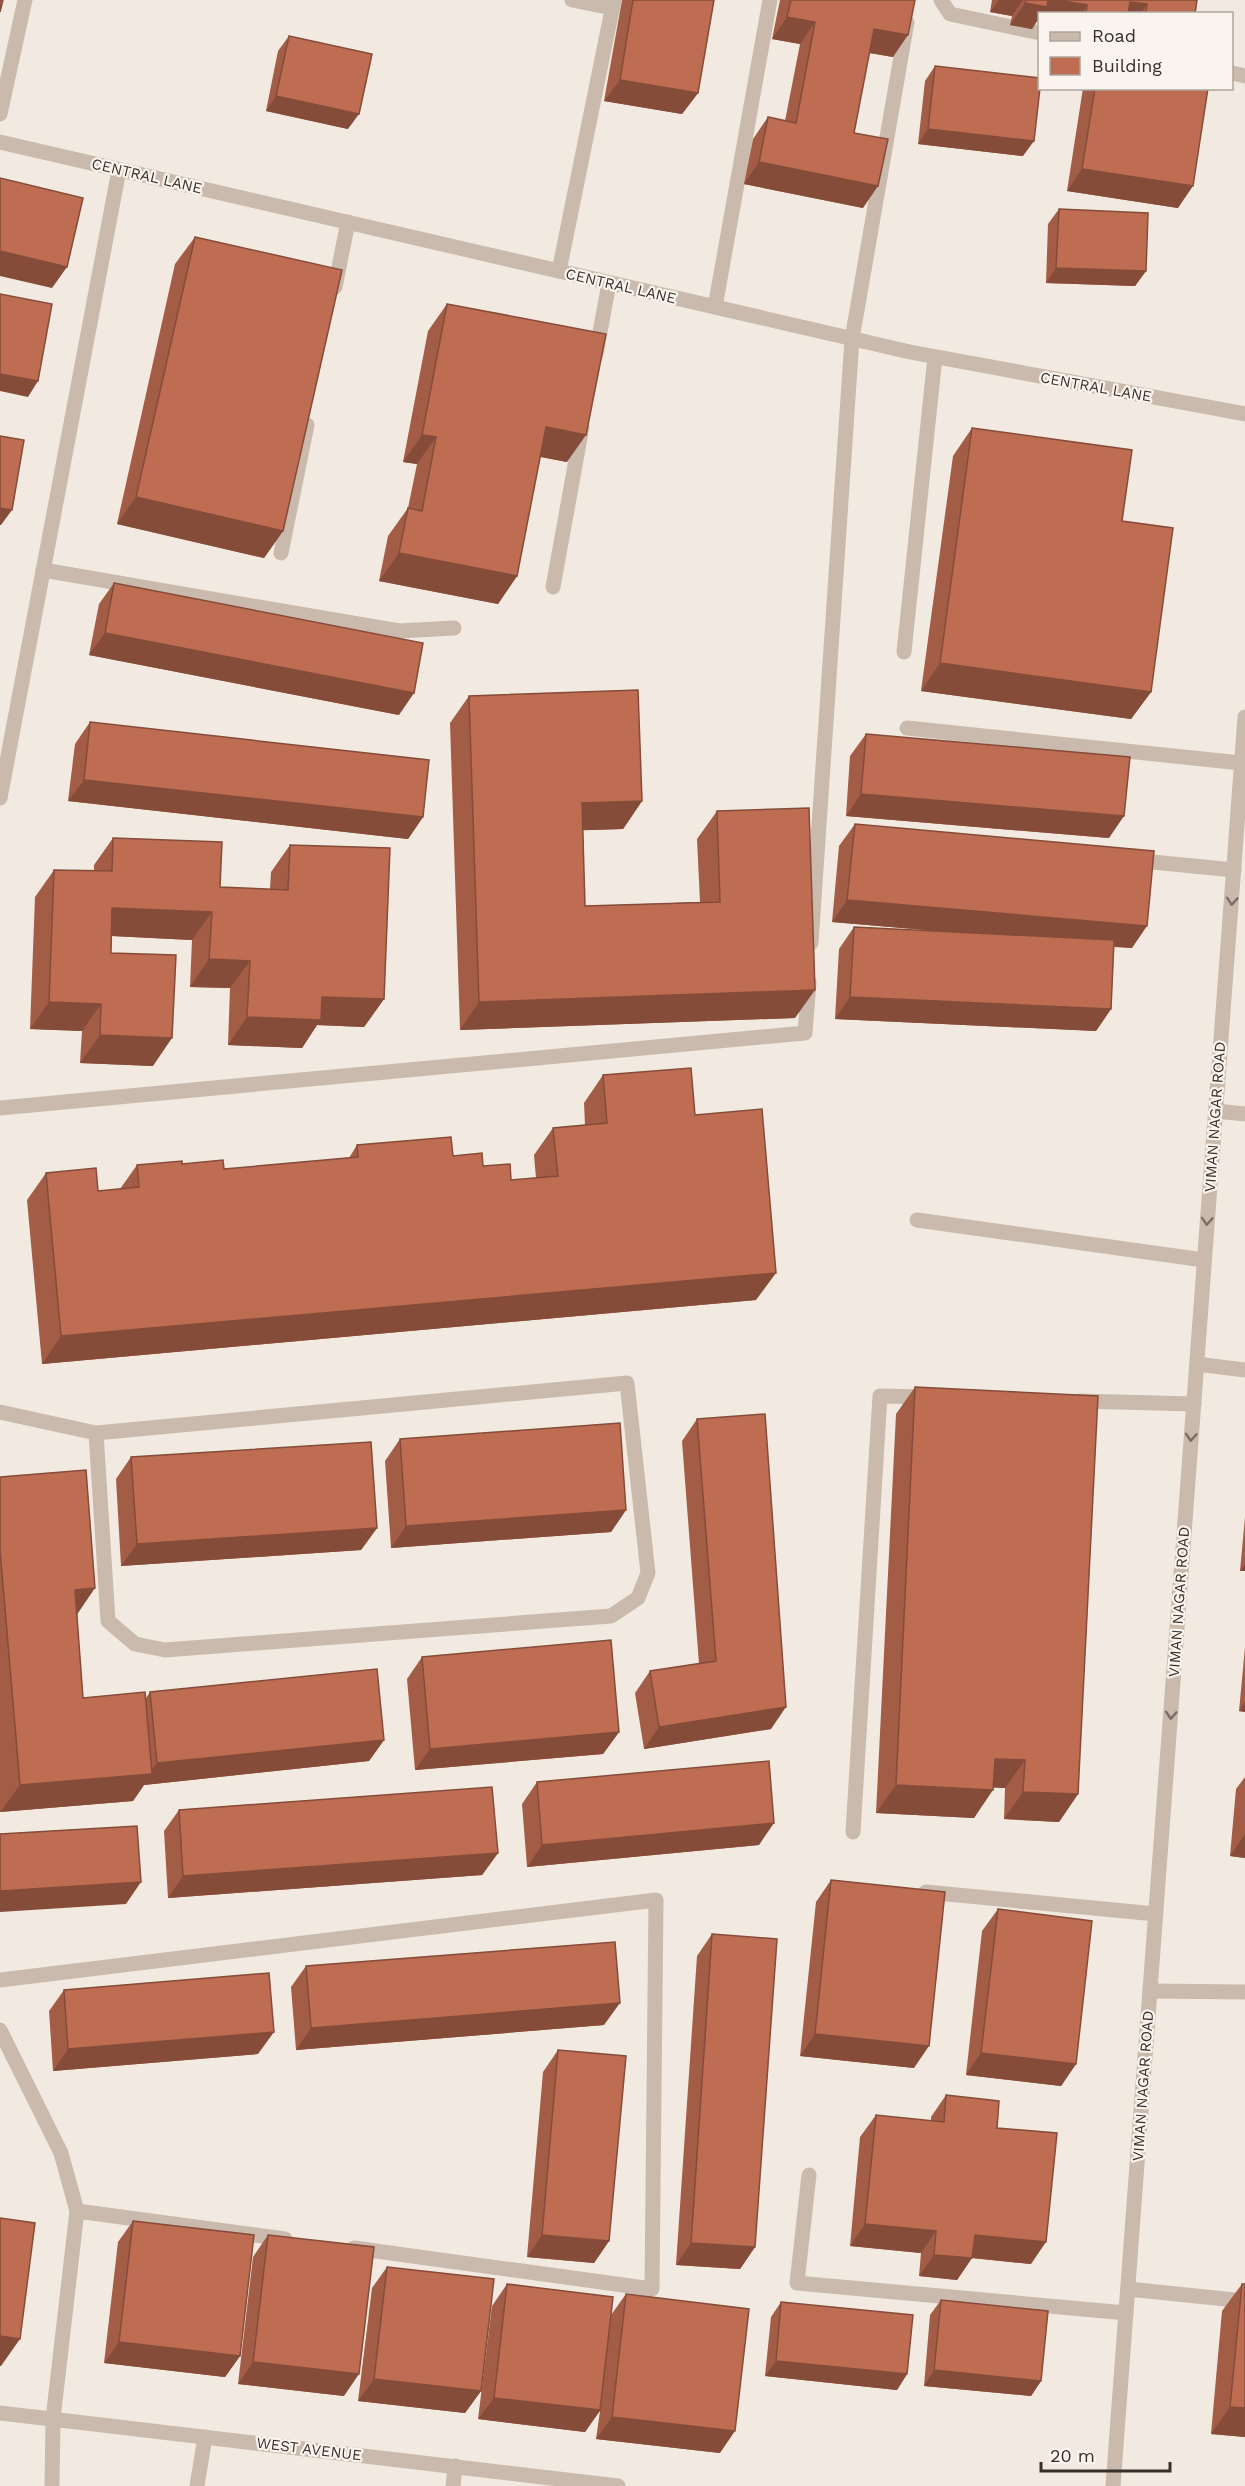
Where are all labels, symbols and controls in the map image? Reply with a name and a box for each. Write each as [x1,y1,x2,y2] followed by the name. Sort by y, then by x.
[1038,12,1233,90] legend
[1092,25,1136,46] text: Road
[1092,55,1162,76] text: Building
[90,155,204,197] street label: CENTRAL LANE
[564,265,678,307] street label: CENTRAL LANE
[1039,368,1153,406] street label: CENTRAL LANE
[1225,897,1238,906] one-way arrow
[1201,1041,1229,1193] street label: VIMAN NAGAR ROAD
[1201,1217,1214,1226] one-way arrow
[1185,1432,1198,1441] one-way arrow
[1165,1526,1193,1678] street label: VIMAN NAGAR ROAD
[1164,1711,1177,1720] one-way arrow
[1129,2010,1157,2162] street label: VIMAN NAGAR ROAD
[255,2434,363,2464] street label: WEST AVENUE
[1041,2435,1170,2473] scale bar
[1050,2445,1095,2466] text: 20 m

